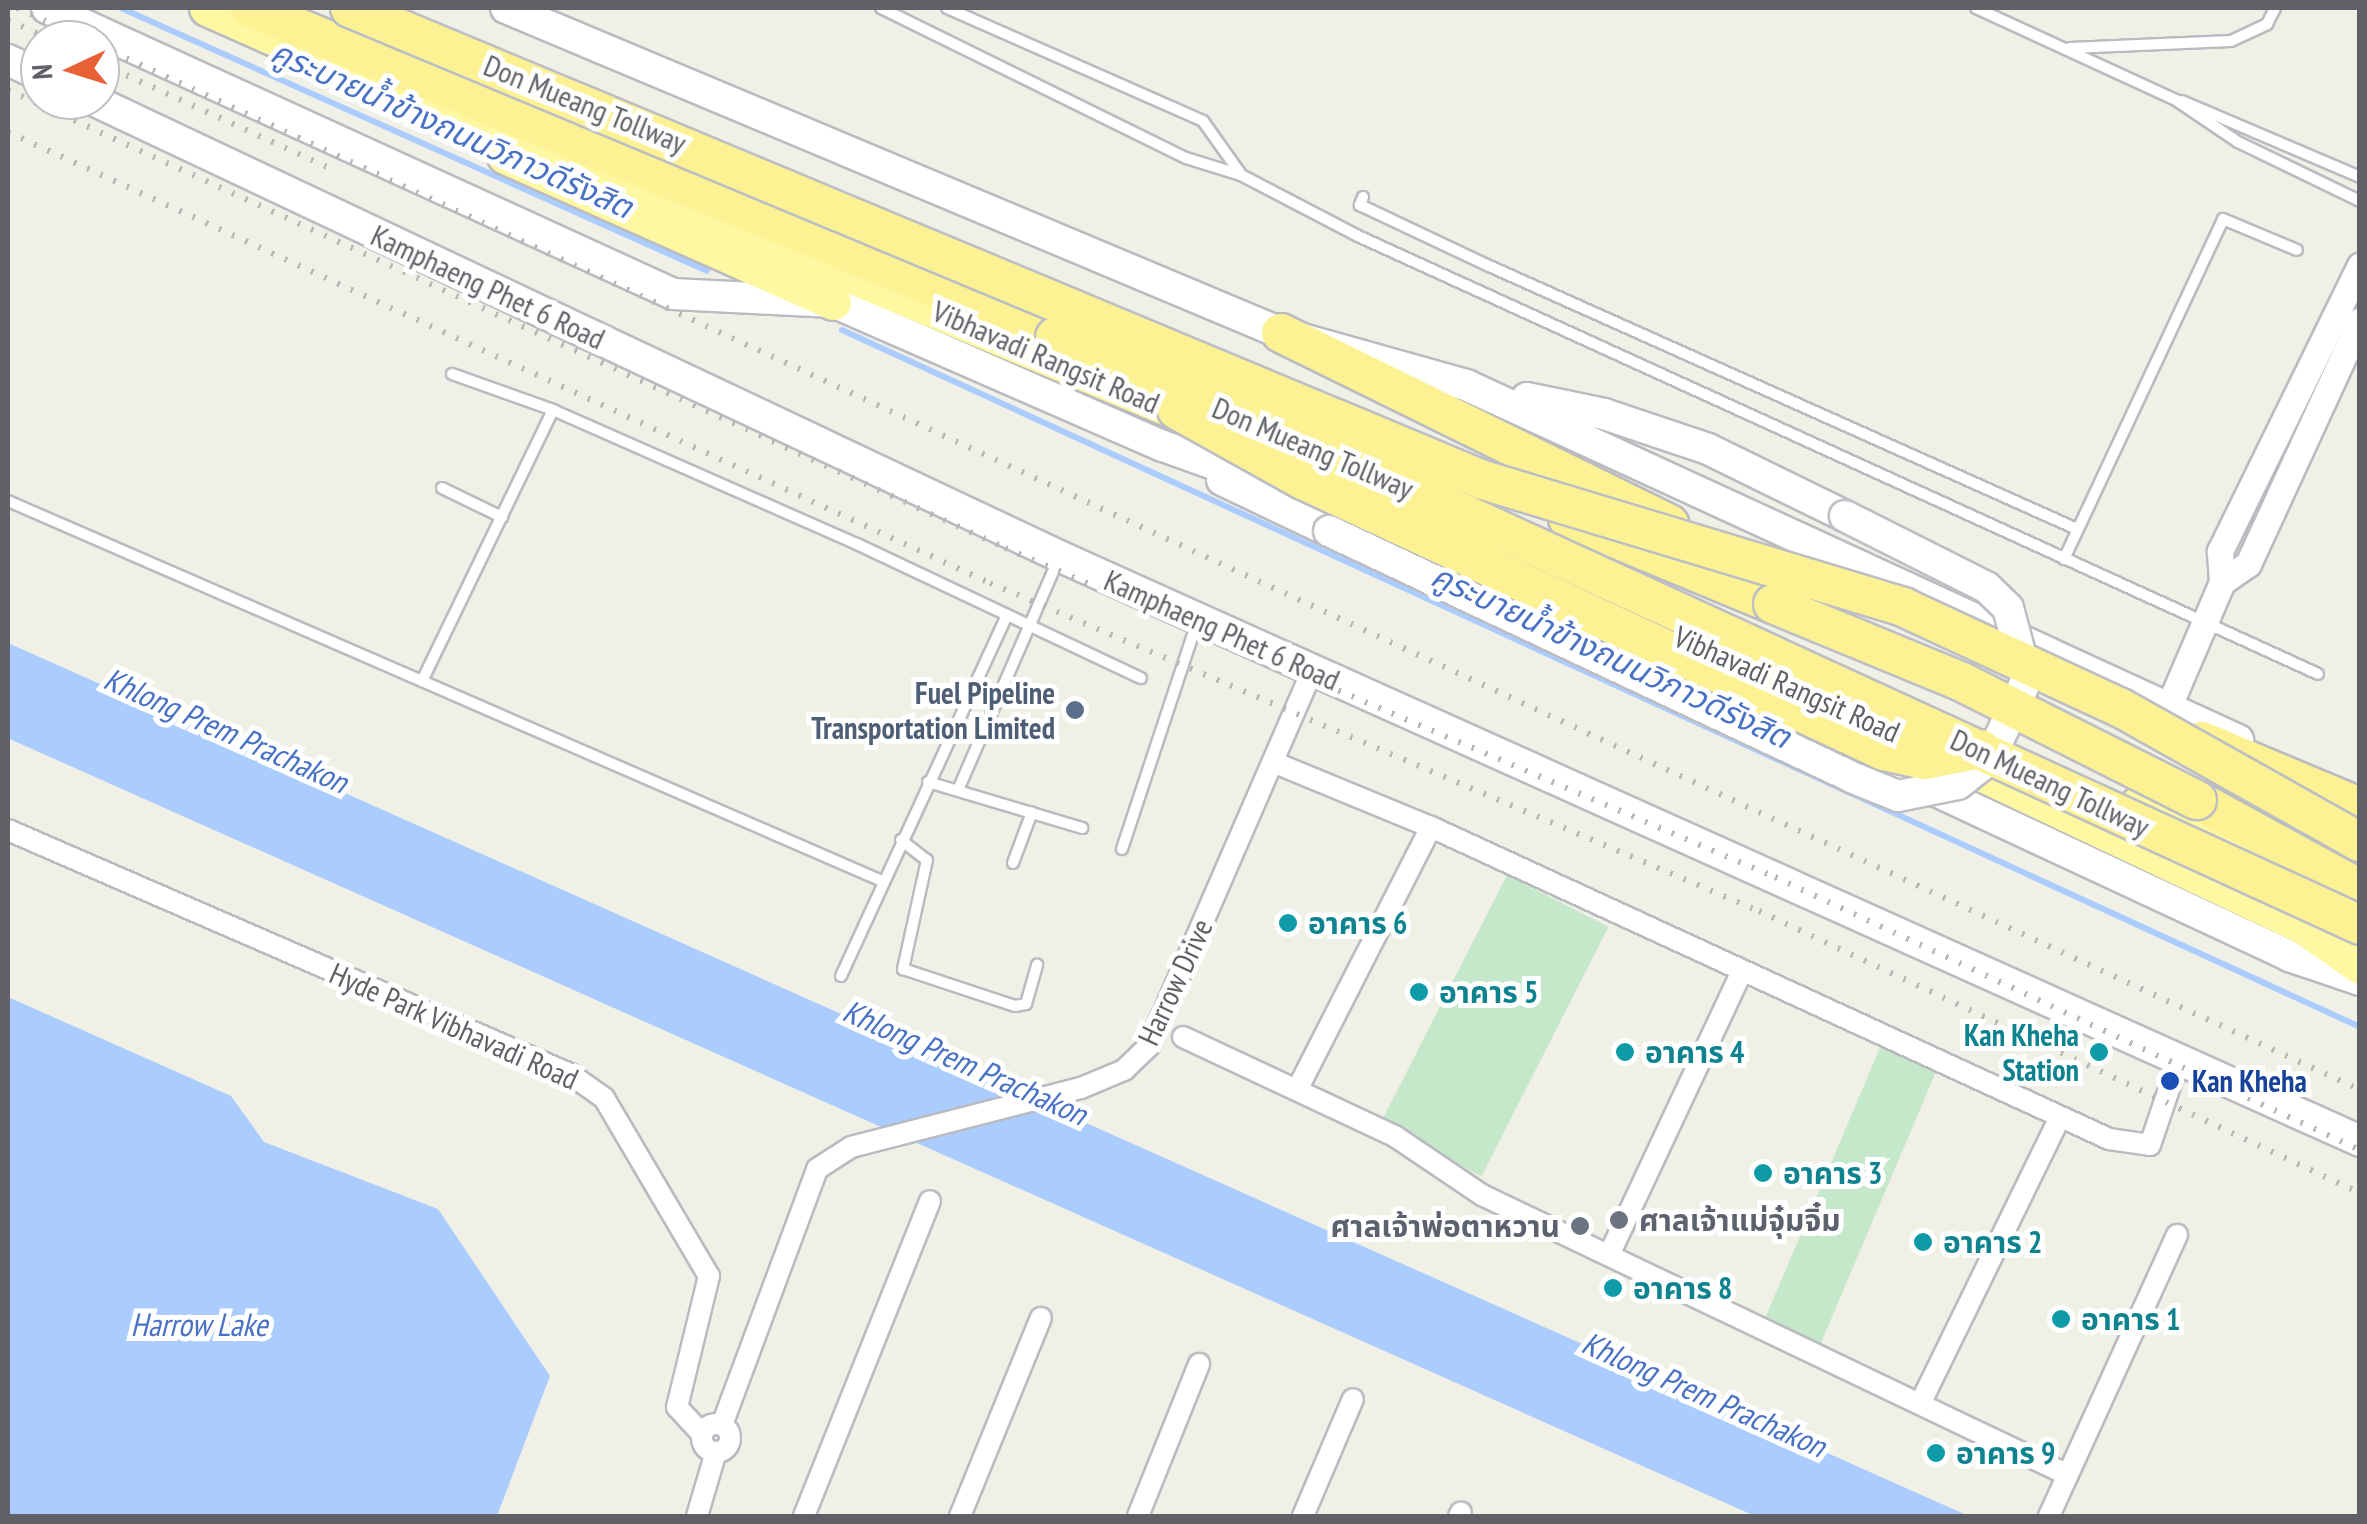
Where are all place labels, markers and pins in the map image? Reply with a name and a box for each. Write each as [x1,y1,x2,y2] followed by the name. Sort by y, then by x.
[811,675,1055,746] place label: Fuel Pipeline Transportation Limited
[1064,699,1086,721] marker: Fuel Pipeline Transportation Limited
[1308,905,1407,941] place label: อาคาร 6
[1277,912,1299,934] marker: อาคาร 6
[1439,974,1538,1010] place label: อาคาร 5
[1408,981,1430,1003] marker: อาคาร 5
[1964,1017,2079,1088] place label: Kan Kheha Station
[1645,1034,1744,1070] place label: อาคาร 4
[1614,1041,1636,1063] marker: อาคาร 4
[2088,1041,2110,1063] marker: Kan Kheha Station
[2192,1063,2307,1099] place label: Kan Kheha
[2157,1068,2183,1094] marker: Kan Kheha
[1783,1155,1882,1191] place label: อาคาร 3
[1752,1162,1774,1184] marker: อาคาร 3
[1639,1202,1841,1238] place label: ศาลเจ้าแม่จุ๋มจิ๋ม
[1331,1208,1560,1244] place label: ศาลเจ้าพ่อตาหวาน
[1608,1209,1630,1231] marker: ศาลเจ้าแม่จุ๋มจิ๋ม
[1569,1215,1591,1237] marker: ศาลเจ้าพ่อตาหวาน
[1943,1224,2042,1260] place label: อาคาร 2
[1912,1231,1934,1253] marker: อาคาร 2
[1633,1270,1732,1306] place label: อาคาร 8
[1602,1277,1624,1299] marker: อาคาร 8
[2081,1301,2180,1337] place label: อาคาร 1
[2050,1308,2072,1330] marker: อาคาร 1
[1956,1435,2055,1471] place label: อาคาร 9
[1925,1442,1947,1464] marker: อาคาร 9

